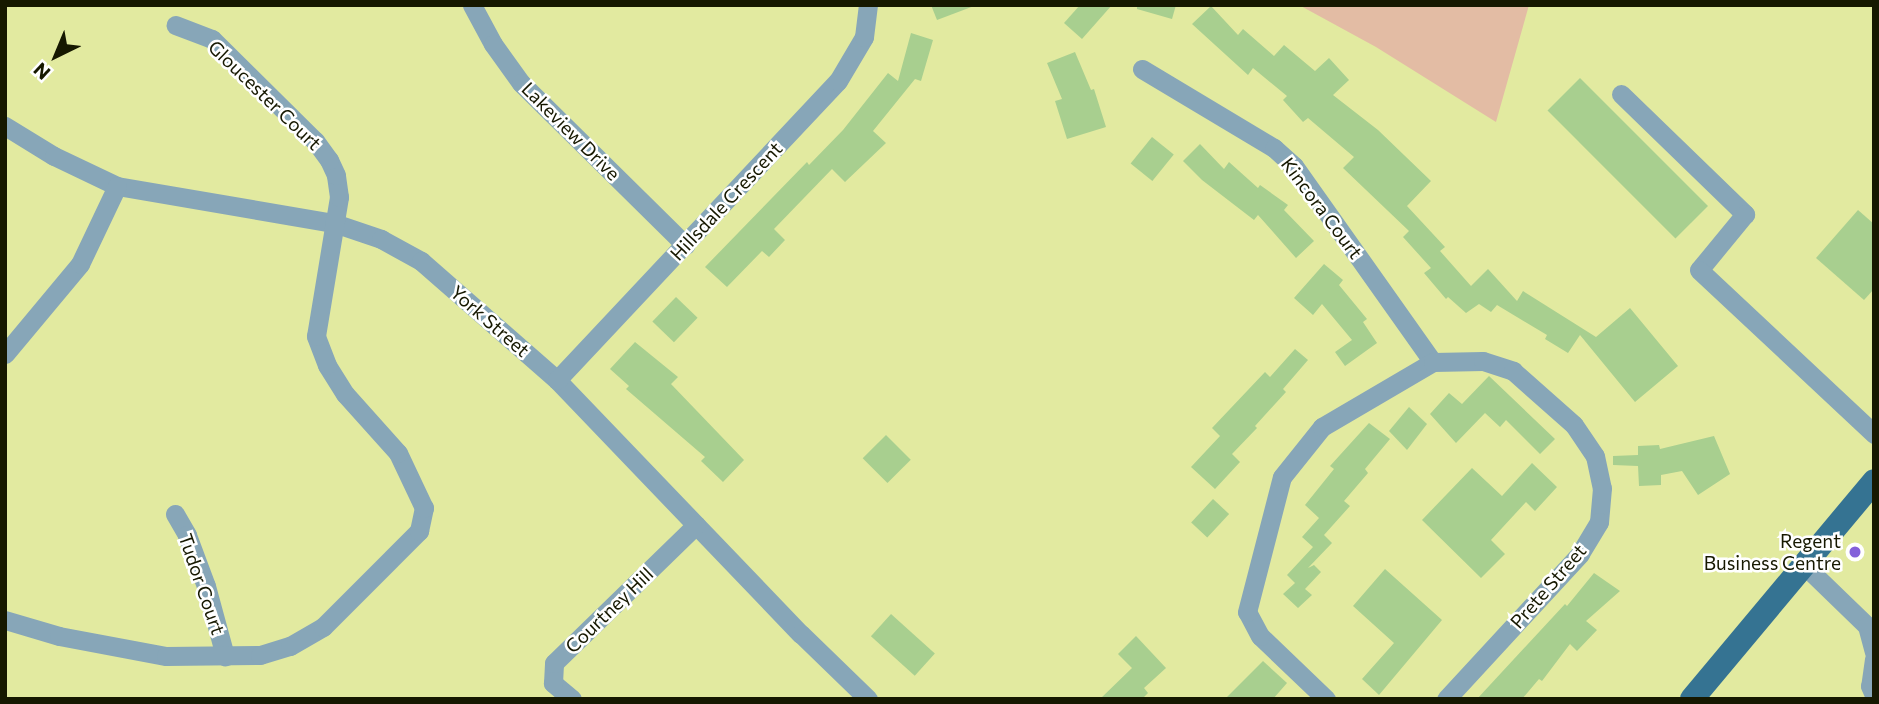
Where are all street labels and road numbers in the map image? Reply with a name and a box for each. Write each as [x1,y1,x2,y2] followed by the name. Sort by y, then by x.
[204,35,326,155] street label: Gloucester Court
[517,77,625,185] street label: Lakeview Drive
[665,137,787,265] street label: Hillsdale Crescent
[1277,153,1367,263] street label: Kincora Court
[446,281,534,361] street label: York Street
[174,531,230,637] street label: Tudor Court
[1505,539,1591,633] street label: Prete Street
[560,562,658,658] street label: Courtney Hill

